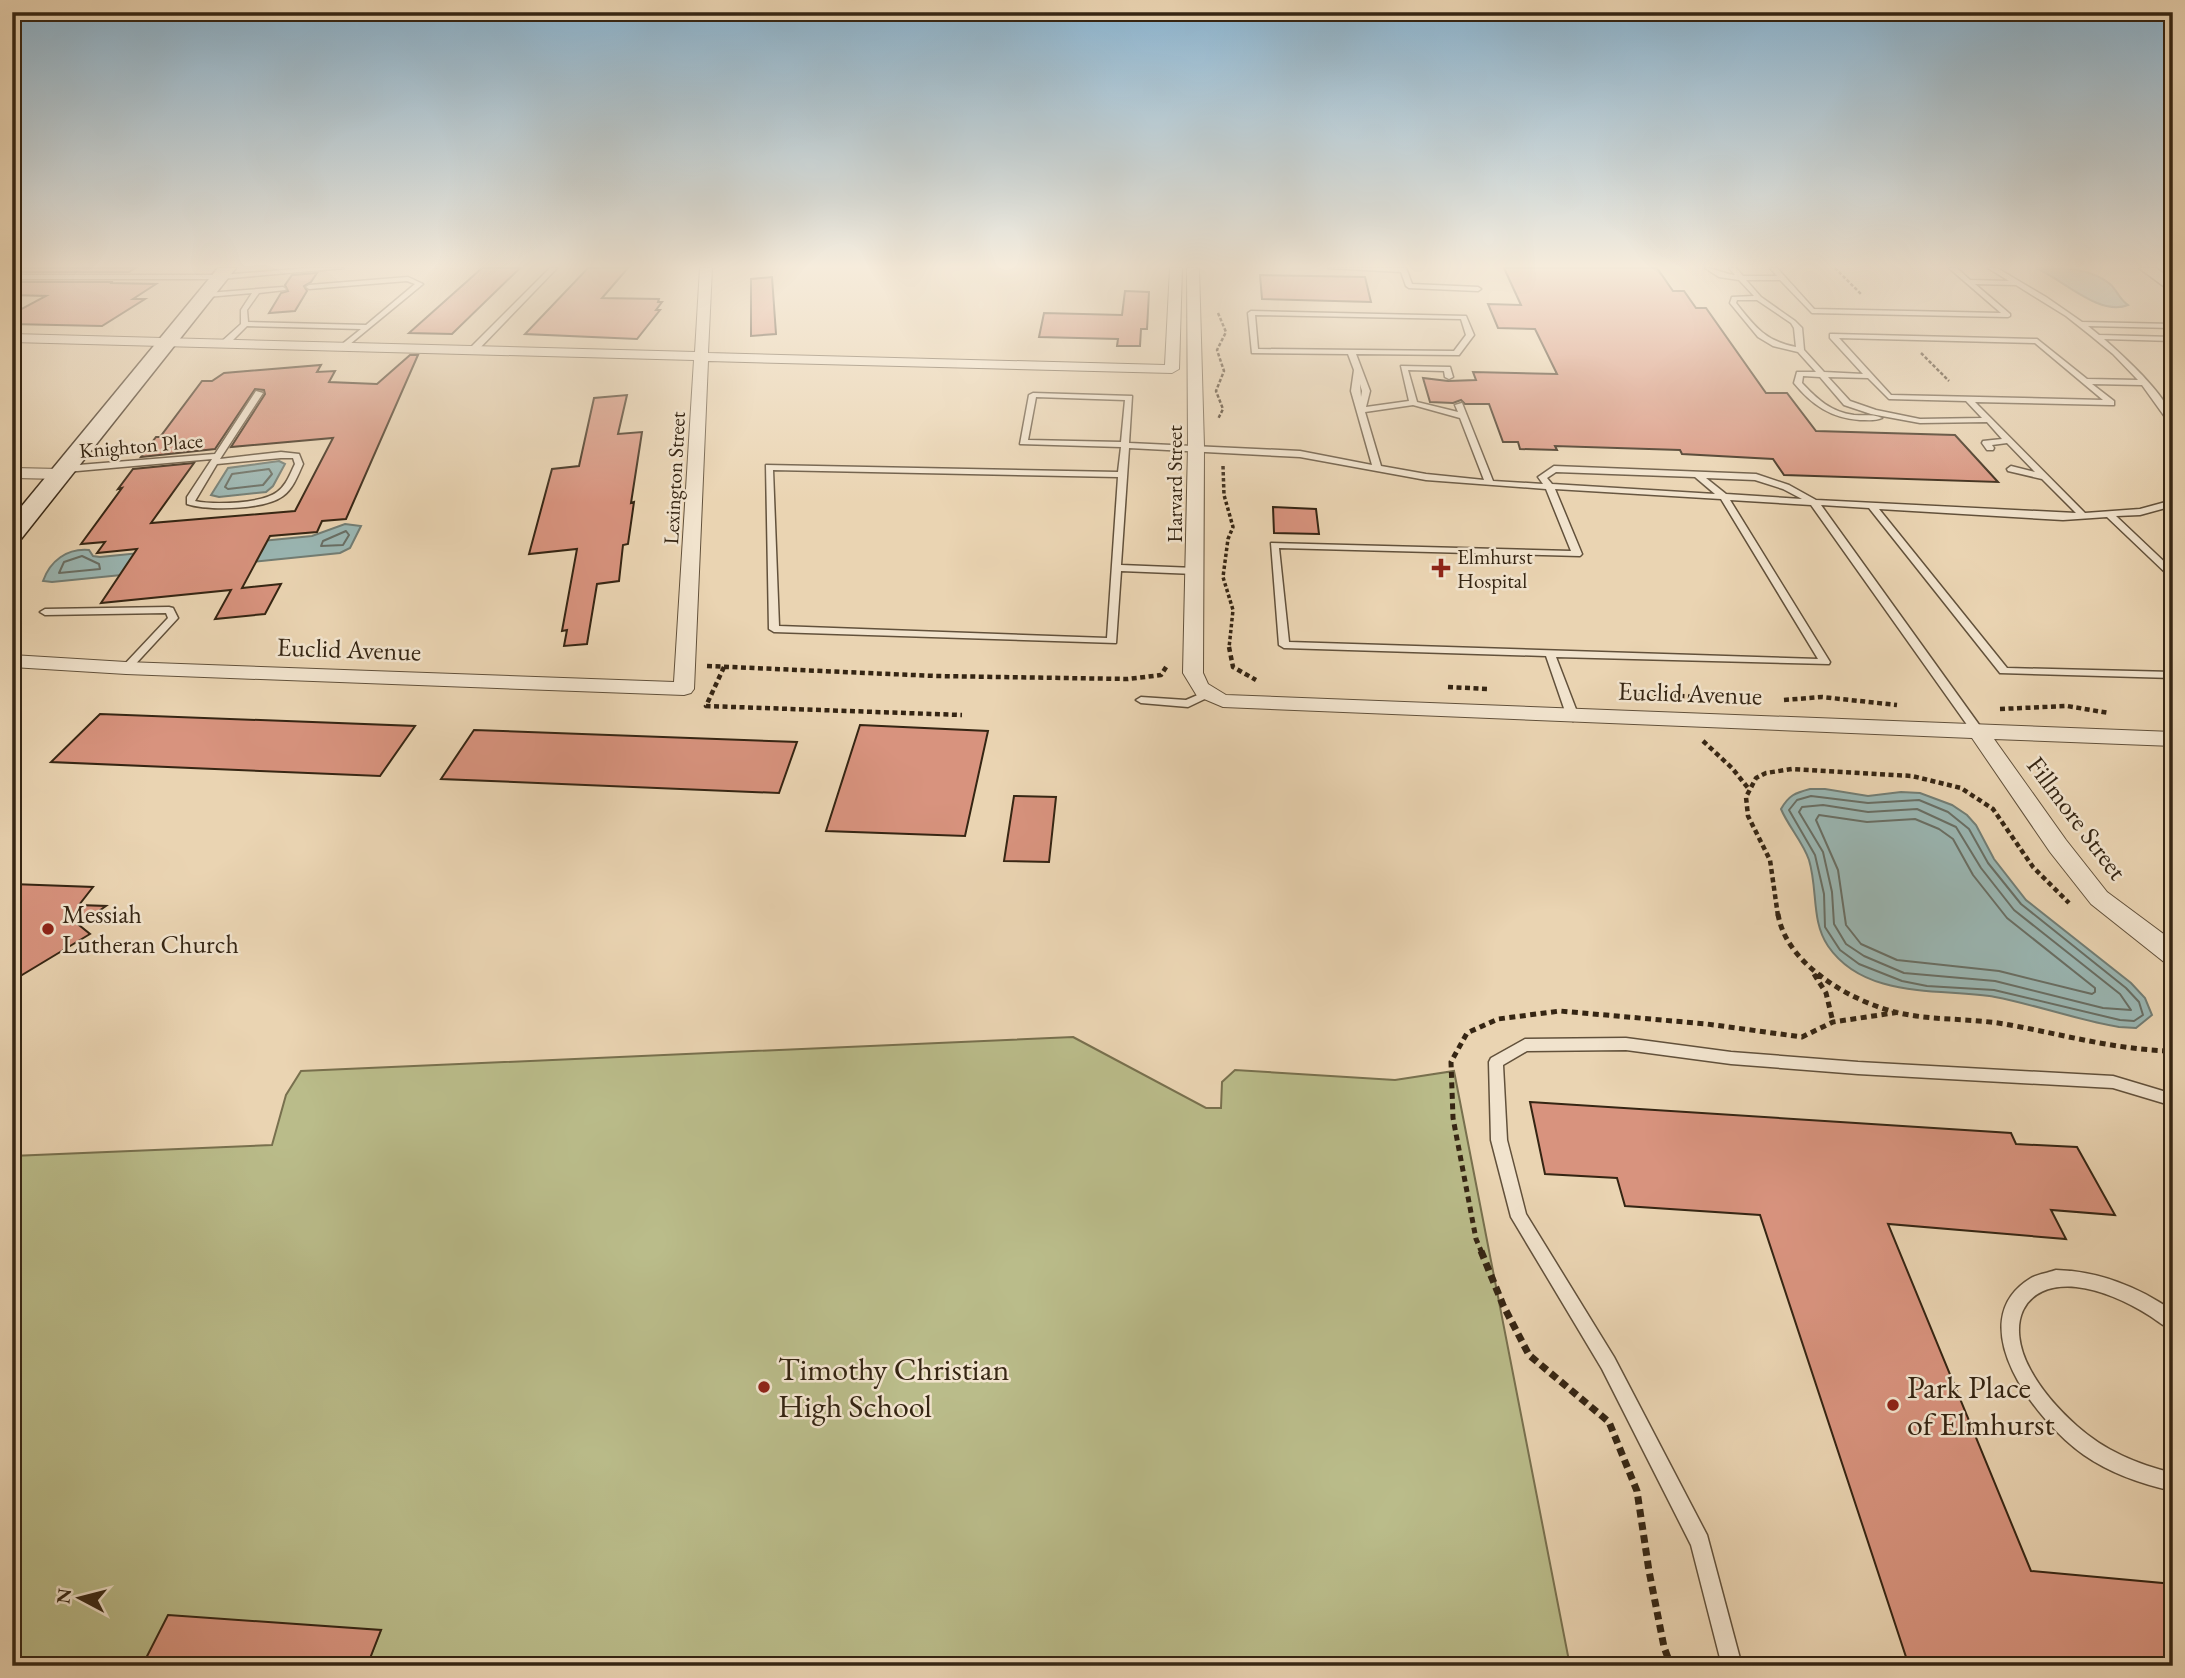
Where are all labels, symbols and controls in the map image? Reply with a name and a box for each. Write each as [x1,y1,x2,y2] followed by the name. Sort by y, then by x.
[657,411,691,545] street label: Lexington Street
[1161,425,1188,543] street label: Harvard Street
[78,426,204,464] street label: Knighton Place
[1457,543,1533,594] place label: Elmhurst Hospital
[1431,558,1451,578] marker: Elmhurst Hospital
[276,629,422,669] street label: Euclid Avenue
[1617,673,1763,713] street label: Euclid Avenue
[2019,749,2135,887] street label: Fillmore Street
[62,897,239,961] place label: Messiah Lutheran Church
[40,921,56,937] marker: Messiah Lutheran Church
[778,1348,1009,1427] place label: Timothy Christian High School
[1907,1366,2054,1445] place label: Park Place of Elmhurst
[756,1379,772,1395] marker: Timothy Christian High School
[1885,1397,1901,1413] marker: Park Place of Elmhurst
[46,1562,116,1632] north arrow
[50,1586,77,1605] text: N

